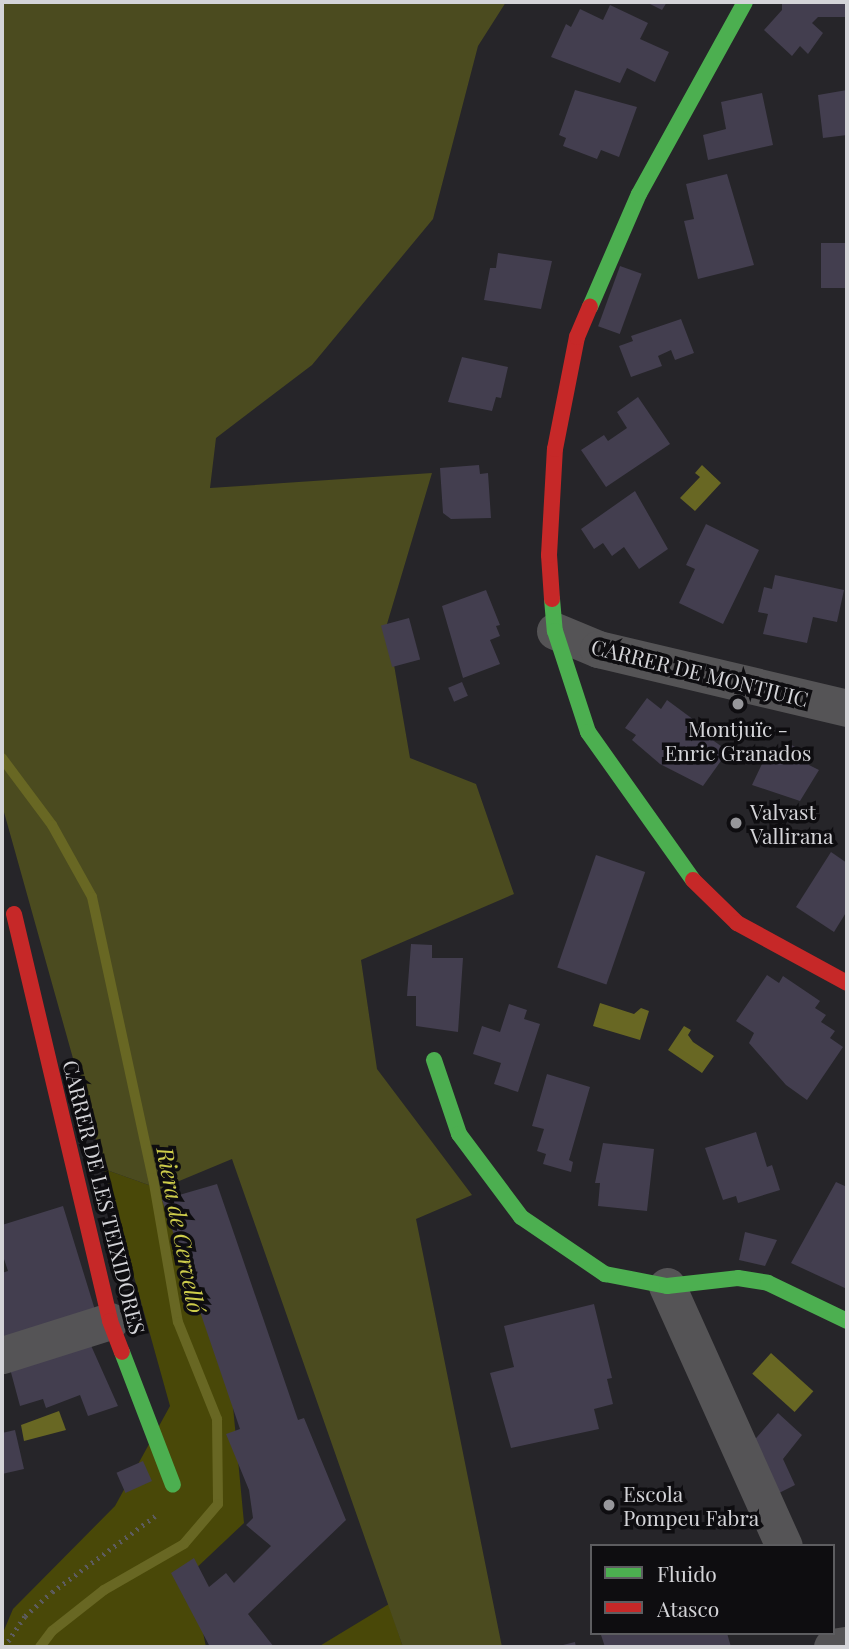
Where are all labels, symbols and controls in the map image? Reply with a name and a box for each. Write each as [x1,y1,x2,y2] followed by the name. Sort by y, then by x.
[589,633,811,711] street label: CARRER DE MONTJUIC
[730,696,746,712] marker: Montjuïc - Enric Granados
[665,715,811,765] place label: Montjuïc - Enric Granados
[750,798,833,848] place label: Valvast Vallirana
[728,815,744,831] marker: Valvast Vallirana
[59,1057,151,1337] street label: CARRER DE LES TEIXIDORES
[151,1145,211,1315] water label: Riera de Cervelló
[623,1480,759,1530] place label: Escola Pompeu Fabra
[601,1497,617,1513] marker: Escola Pompeu Fabra
[590,1544,835,1635] legend
[657,1559,717,1587] text: Fluido
[657,1594,719,1622] text: Atasco

